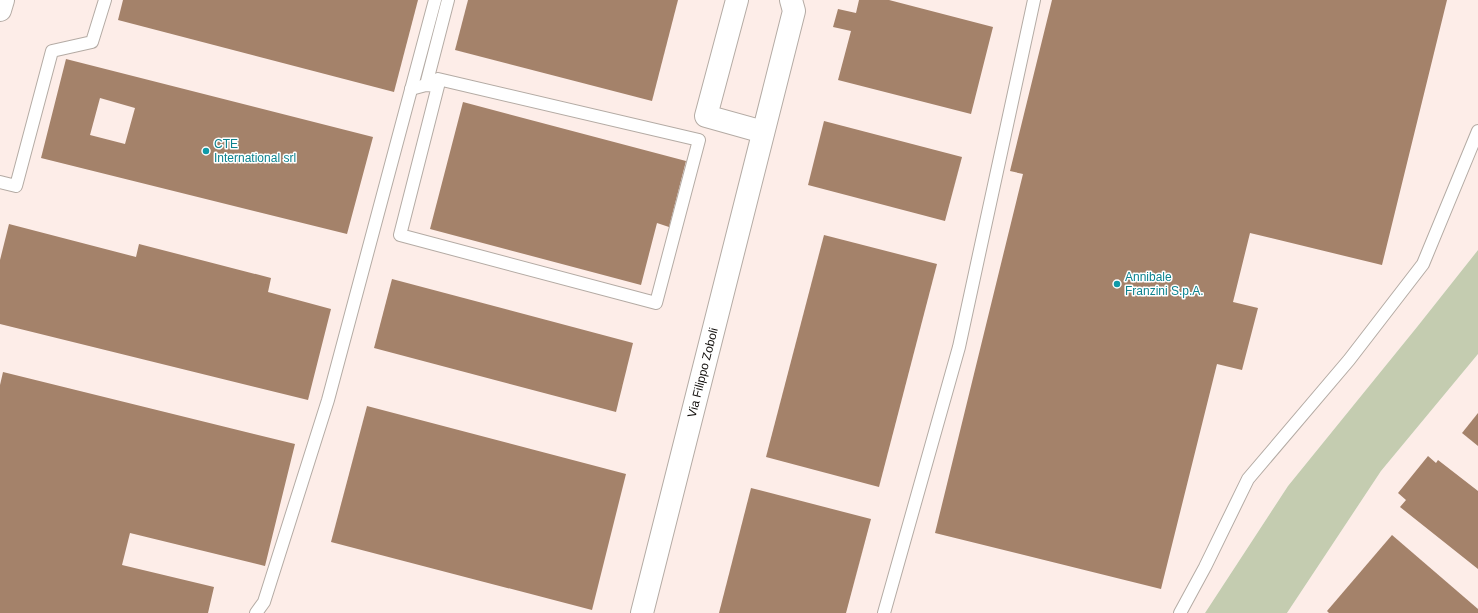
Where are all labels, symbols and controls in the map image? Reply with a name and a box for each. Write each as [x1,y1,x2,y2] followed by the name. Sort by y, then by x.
[214,137,296,165] place label: CTE International srl
[201,146,211,156] marker: CTE International srl
[1125,270,1204,298] place label: Annibale Franzini S.p.A.
[1112,279,1122,289] marker: Annibale Franzini S.p.A.
[685,326,721,419] street label: Via Filippo Zoboli

